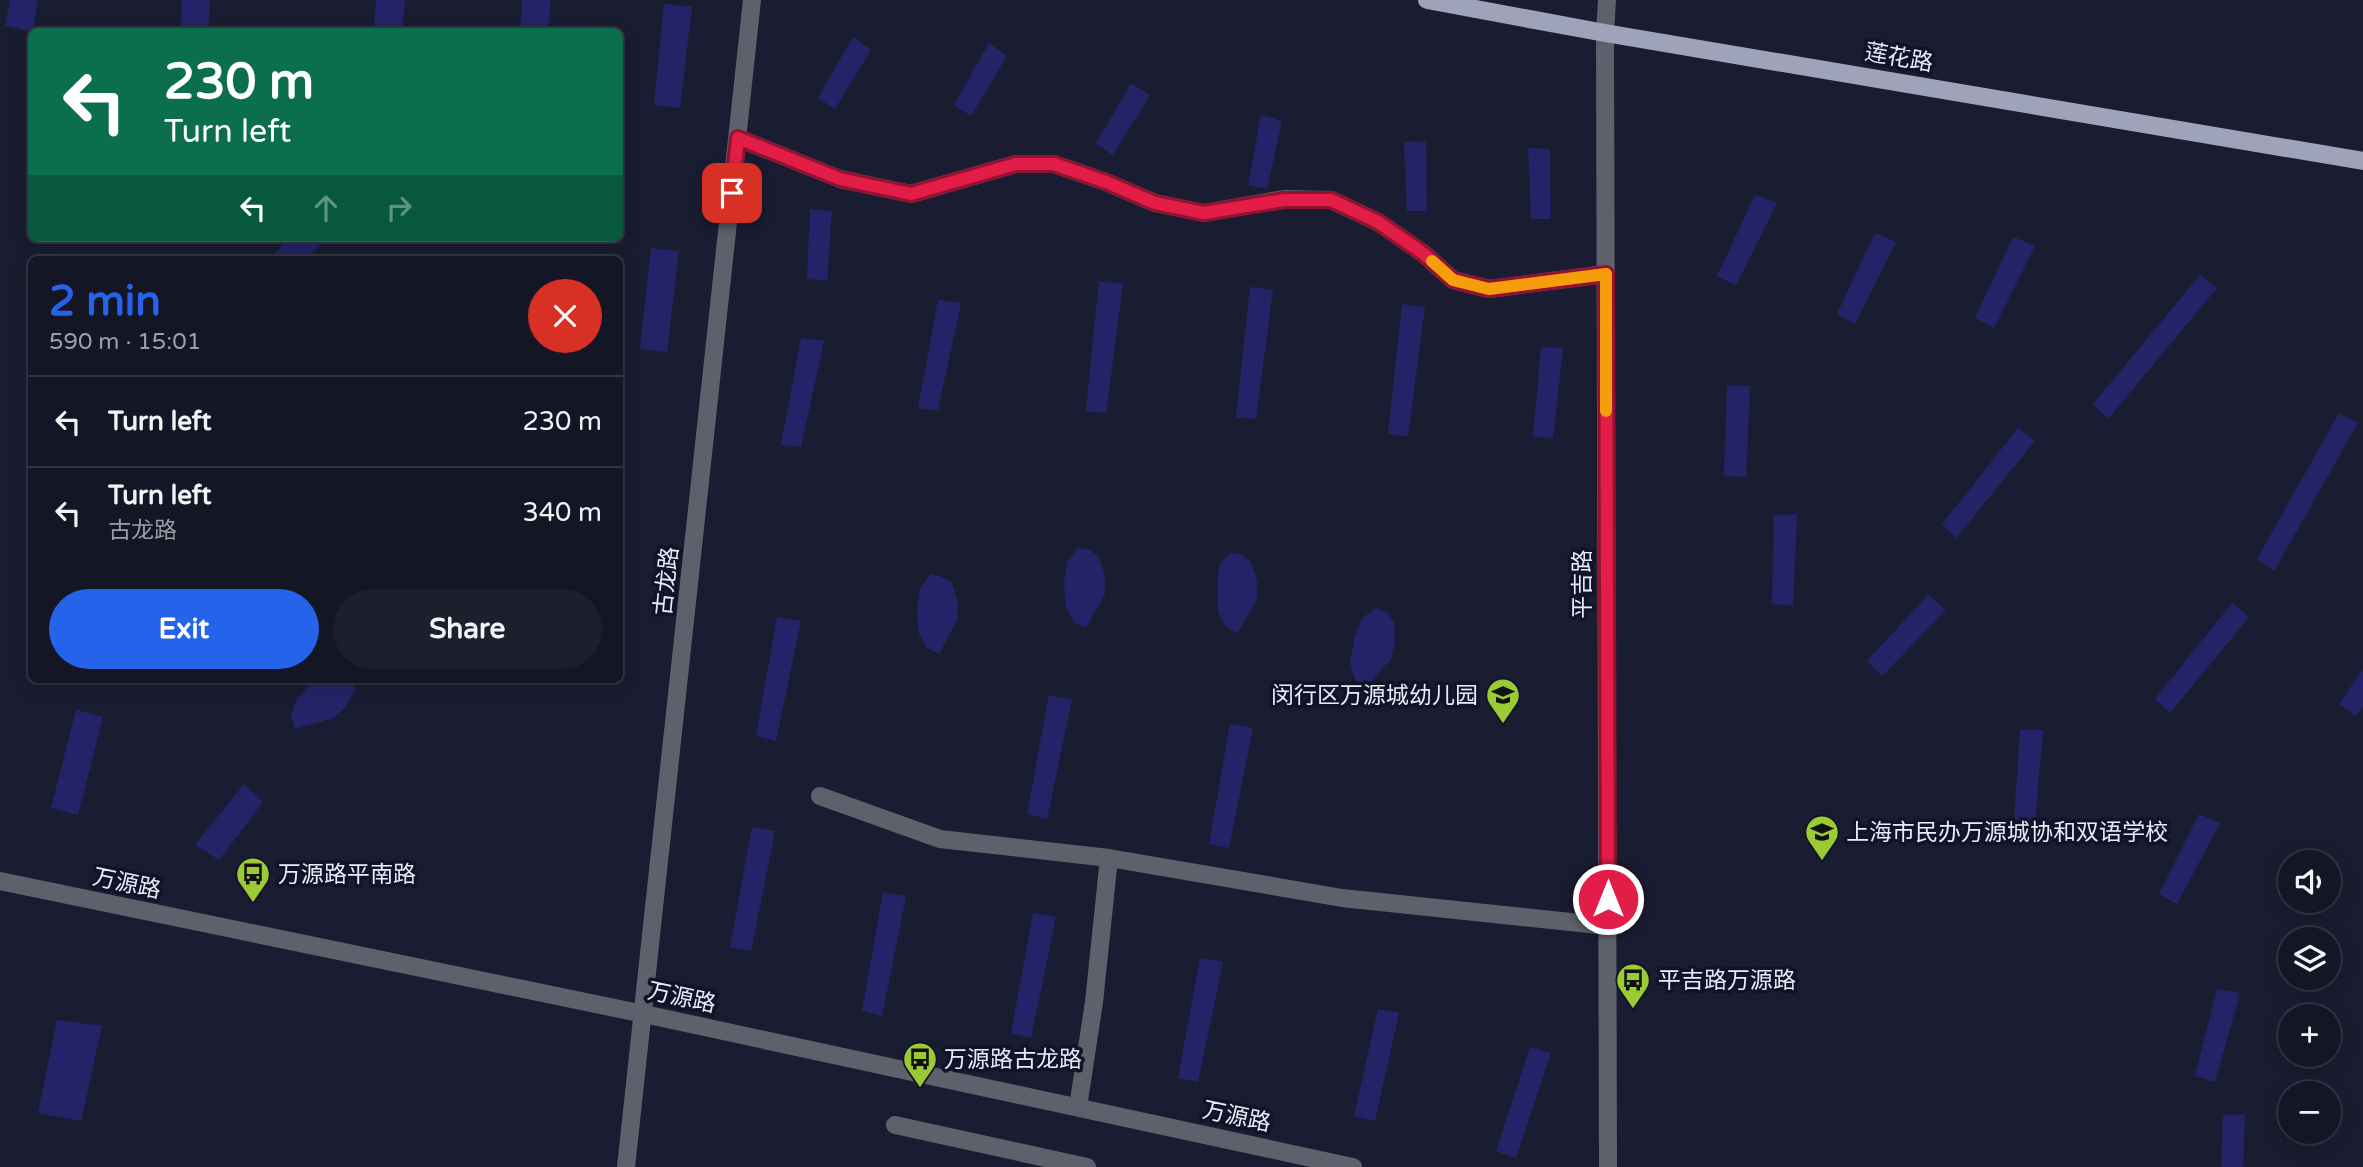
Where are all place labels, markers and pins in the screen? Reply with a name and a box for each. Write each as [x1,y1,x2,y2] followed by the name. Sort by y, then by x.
[702,163,762,223] pin
[1484,676,1522,725] school or university icon: 闵行区万源城幼儿园
[1271,682,1478,710] place label: 闵行区万源城幼儿园
[1803,813,1841,862] school or university icon: 上海市民办万源城协和双语学校
[1846,819,2168,847] place label: 上海市民办万源城协和双语学校
[234,855,272,904] bus stop icon: 万源路平南路
[278,861,416,889] place label: 万源路平南路
[1614,961,1652,1010] bus stop icon: 平吉路万源路
[1658,967,1796,995] place label: 平吉路万源路
[901,1040,939,1089] bus stop icon: 万源路古龙路
[944,1046,1082,1074] place label: 万源路古龙路

